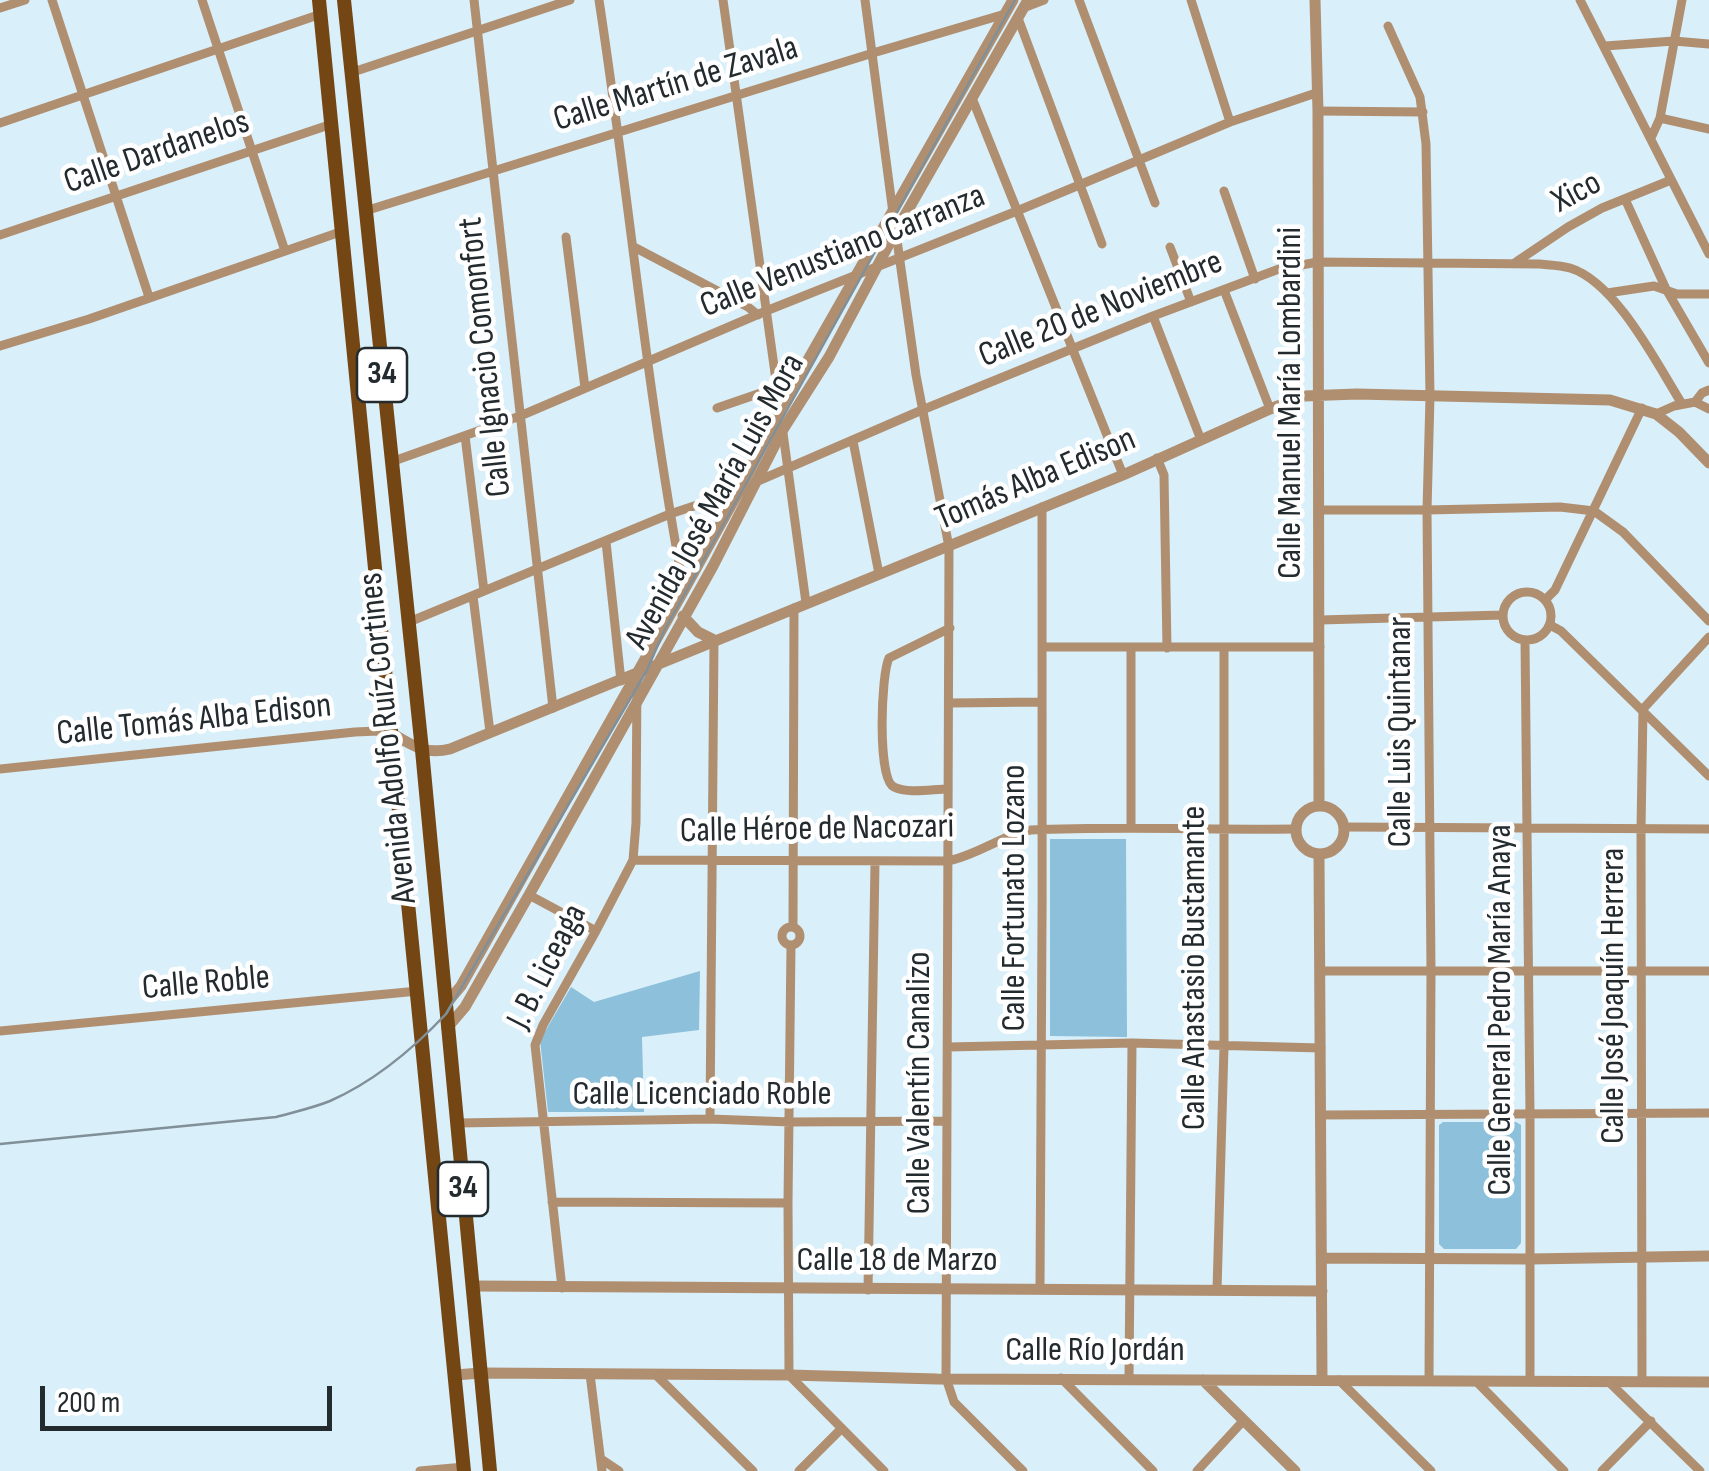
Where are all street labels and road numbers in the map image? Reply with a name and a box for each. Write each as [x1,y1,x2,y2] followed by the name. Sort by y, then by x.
[549,28,803,142] street label: Calle Martín de Zavala
[59,102,255,204] street label: Calle Dardanelos
[1545,163,1609,223] street label: Xico
[695,176,991,328] street label: Calle Venustiano Carranza
[450,215,522,499] street label: Calle Ignacio Comonfort
[1270,227,1312,579] street label: Calle Manuel María Lombardini
[973,242,1229,378] street label: Calle 20 de Noviembre
[617,347,815,657] street label: Avenida José María Luis Mora
[357,348,407,402] road number: 34
[930,419,1142,541] street label: Tomás Alba Edison
[351,570,427,906] street label: Avenida Adolfo Ruíz Cortines
[1380,617,1422,847] street label: Calle Luis Quintanar
[55,686,333,756] street label: Calle Tomás Alba Edison
[994,765,1036,1031] street label: Calle Fortunato Lozano
[1174,806,1216,1130] street label: Calle Anastasio Bustamante
[680,807,954,853] street label: Calle Héroe de Nacozari
[1480,824,1522,1196] street label: Calle General Pedro María Anaya
[1593,848,1635,1144] street label: Calle José Joaquín Herrera
[499,898,597,1036] street label: J. B. Liceaga
[899,952,941,1214] street label: Calle Valentín Canalizo
[140,958,272,1010] street label: Calle Roble
[573,1074,831,1116] street label: Calle Licenciado Roble
[438,1162,488,1216] road number: 34
[797,1240,997,1282] street label: Calle 18 de Marzo
[1005,1330,1185,1372] street label: Calle Río Jordán

